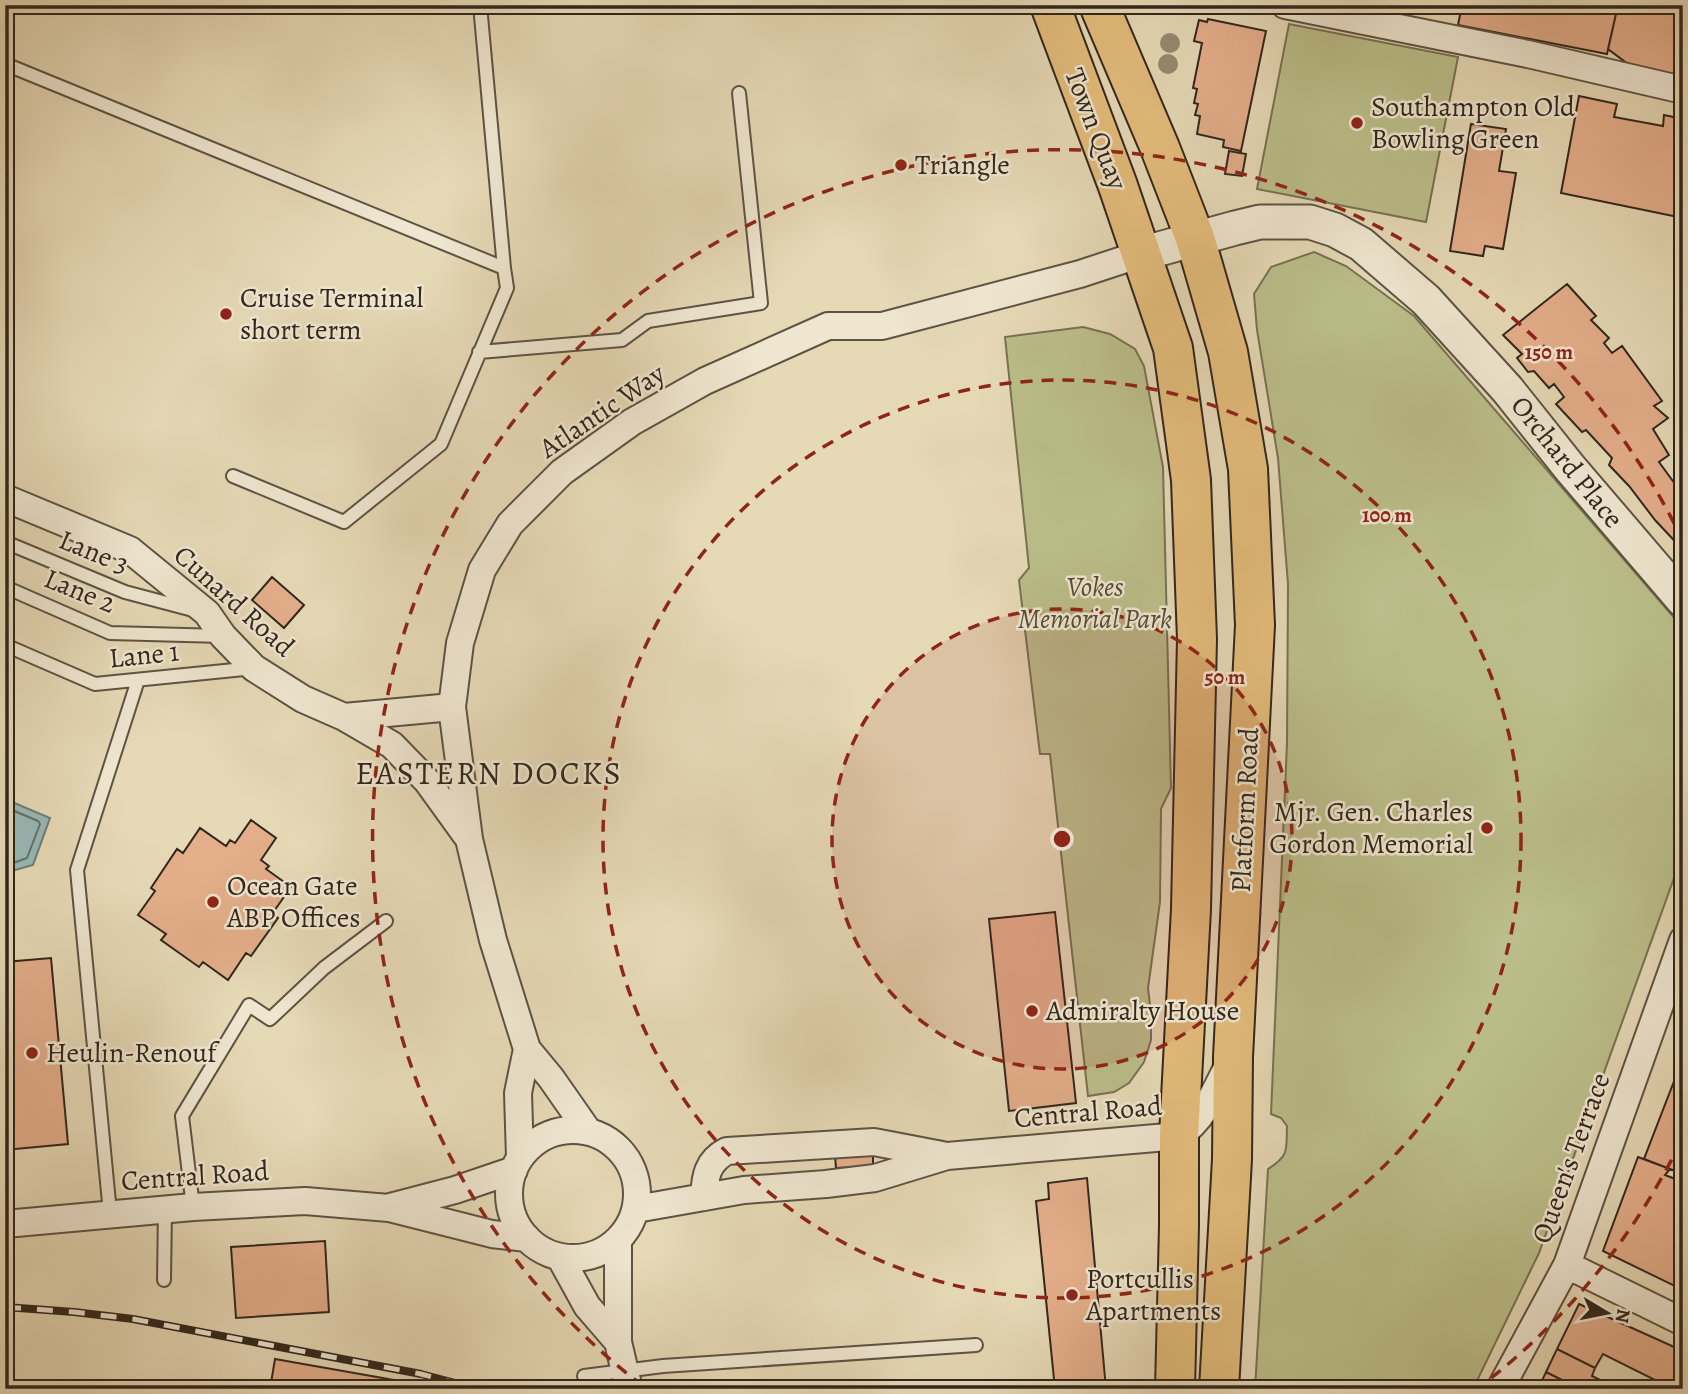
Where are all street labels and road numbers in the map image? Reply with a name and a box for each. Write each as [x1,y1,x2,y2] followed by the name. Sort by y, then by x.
[1055,63,1137,196] street label: Town Quay
[531,355,673,468] street label: Atlantic Way
[1502,388,1632,536] street label: Orchard Place
[53,521,135,583] street label: Lane 3
[165,537,303,666] street label: Cunard Road
[39,560,121,622] street label: Lane 2
[107,632,181,678] street label: Lane 1
[1222,726,1268,893] street label: Platform Road
[1523,1067,1619,1249] street label: Queen's Terrace
[1012,1087,1164,1137] street label: Central Road
[120,1152,271,1200] street label: Central Road

